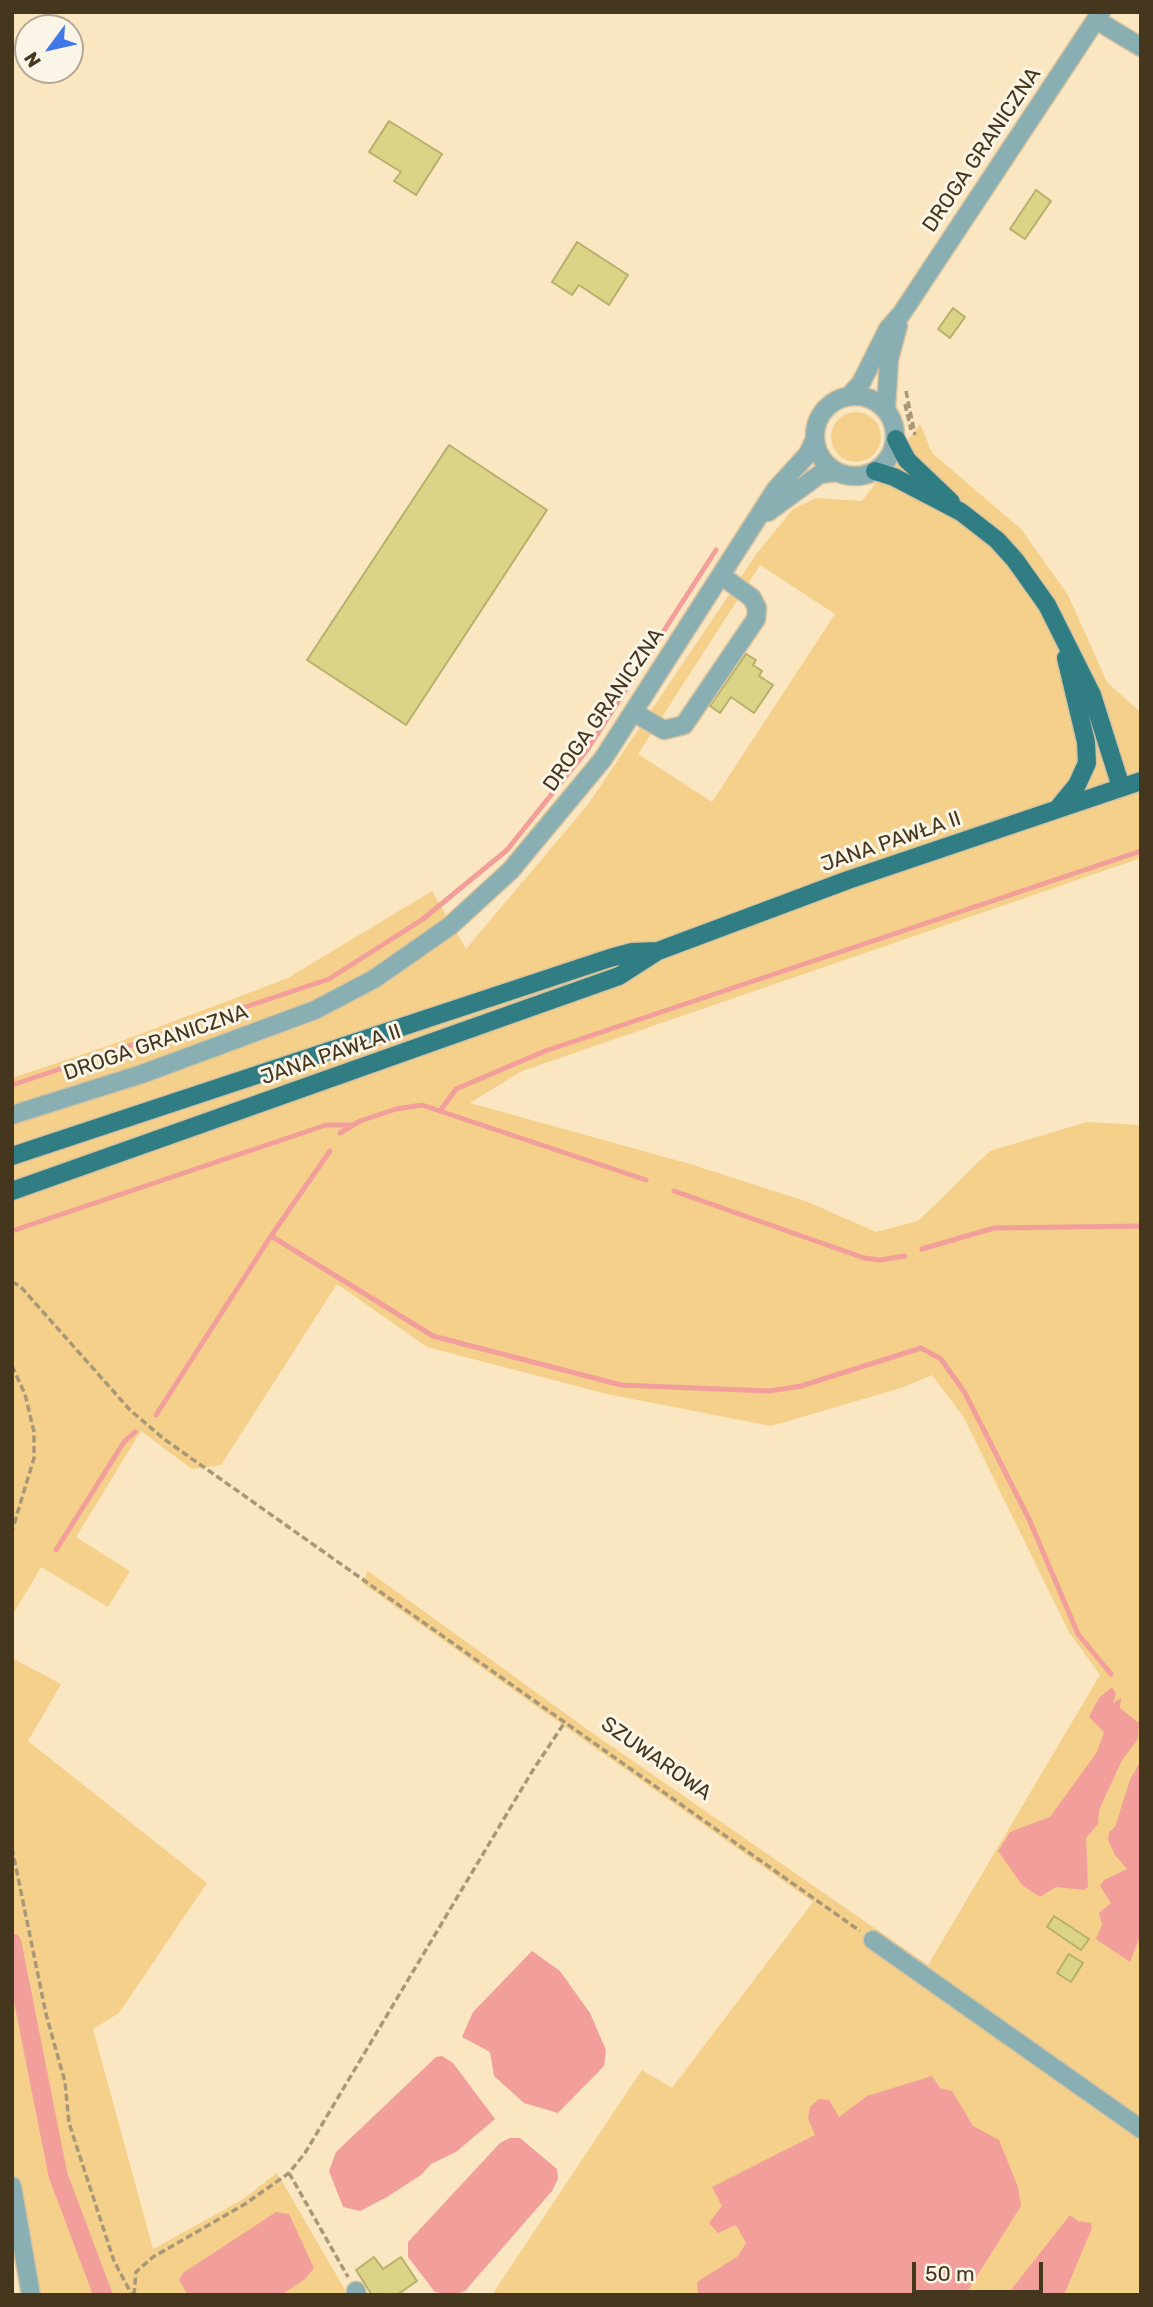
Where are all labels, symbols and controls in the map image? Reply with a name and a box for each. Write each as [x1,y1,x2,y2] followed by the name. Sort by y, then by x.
[14,14,84,84] north arrow
[19,48,46,72] text: N
[917,63,1047,237] street label: DROGA GRANICZNA
[538,624,670,796] street label: DROGA GRANICZNA
[818,806,964,878] street label: JANA PAWŁA II
[60,1000,252,1086] street label: DROGA GRANICZNA
[258,1019,404,1091] street label: JANA PAWŁA II
[596,1712,716,1806] street label: SZUWAROWA
[915,2248,1046,2292] scale bar
[925,2261,975,2286] text: 50 m

